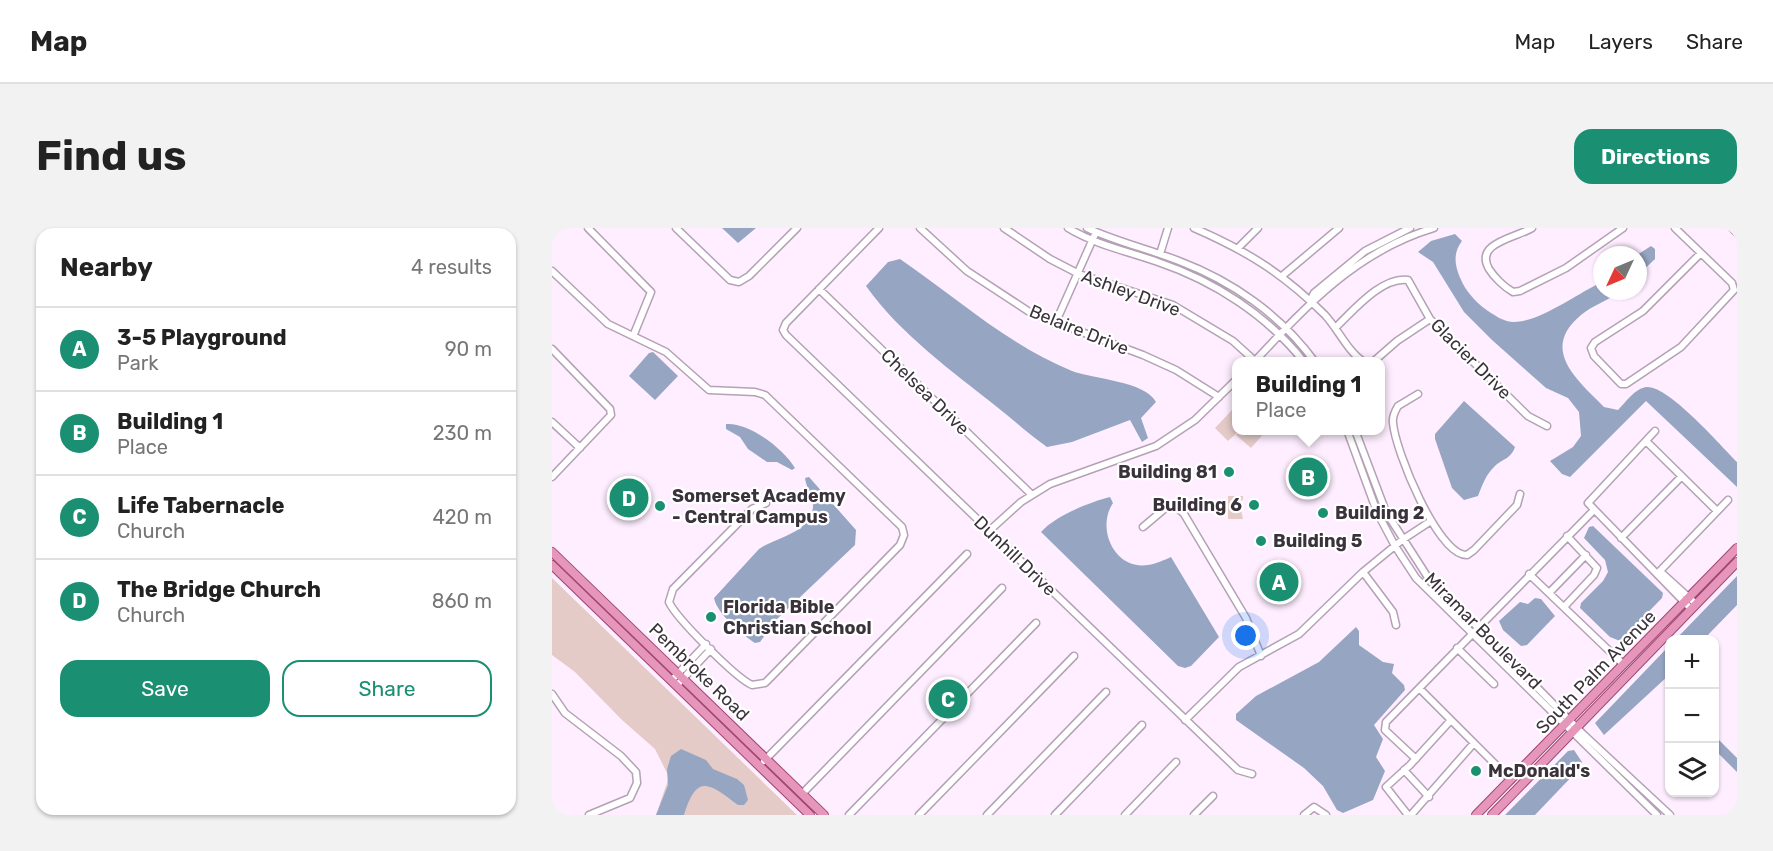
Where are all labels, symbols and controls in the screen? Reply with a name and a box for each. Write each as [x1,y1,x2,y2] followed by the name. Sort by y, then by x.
[30,25,87,58] text: Map
[1514,29,1555,54] text: Map
[1588,29,1653,54] text: Layers
[1686,29,1743,54] text: Share
[1574,129,1737,184] button: Directions
[36,131,187,181] text: Find us
[1593,246,1647,300] north arrow
[60,252,153,283] text: Nearby
[411,255,492,279] text: 4 results
[1079,265,1183,321] street label: Ashley Drive
[1026,300,1132,360] street label: Belaire Drive
[1426,314,1516,404] street label: Glacier Drive
[117,324,287,351] text: 3-5 Playground
[72,337,87,361] text: A
[445,337,492,361] text: 90 m
[876,344,974,440] street label: Chelsea Drive
[117,351,159,375] text: Park
[1232,357,1385,435] popup
[1255,371,1362,398] text: Building 1
[1255,398,1306,422] text: Place
[117,408,223,435] text: Building 1
[72,421,87,445] text: B
[433,421,492,445] text: 230 m
[117,435,168,459] text: Place
[1288,454,1328,500] pin: B
[1118,461,1217,483] place label: Building 81
[1222,465,1236,479] marker: Building 81
[610,476,649,520] pin: D
[672,485,846,528] place label: Somerset Academy - Central Campus
[117,492,285,519] text: Life Tabernacle
[1152,494,1242,516] place label: Building 6
[1247,498,1261,512] marker: Building 6
[653,499,667,513] marker: Somerset Academy - Central Campus
[1335,502,1425,524] place label: Building 2
[72,505,87,529] text: C
[432,505,492,529] text: 420 m
[1316,506,1330,520] marker: Building 2
[969,511,1061,601] street label: Dunhill Drive
[117,519,185,543] text: Church
[1273,530,1362,552] place label: Building 5
[1254,534,1268,548] marker: Building 5
[1260,560,1298,604] pin: A
[1420,568,1546,694] street label: Miramar Boulevard
[117,576,321,603] text: The Bridge Church
[72,589,87,613] text: D
[432,589,492,613] text: 860 m
[723,596,872,639] place label: Florida Bible Christian School
[117,603,185,627] text: Church
[1531,606,1661,738] street label: South Palm Avenue
[704,610,718,624] marker: Florida Bible Christian School
[644,619,754,725] street label: Pembroke Road
[1231,621,1260,650] your location
[1665,635,1719,797] map controls
[1665,635,1719,689] button: +
[60,660,270,717] button: Save
[282,660,492,717] button: Share
[928,676,968,722] pin: C
[1665,689,1719,743] button: −
[1665,743,1719,797] button: layers
[1488,760,1590,782] place label: McDonald's
[1469,764,1483,778] marker: McDonald's

